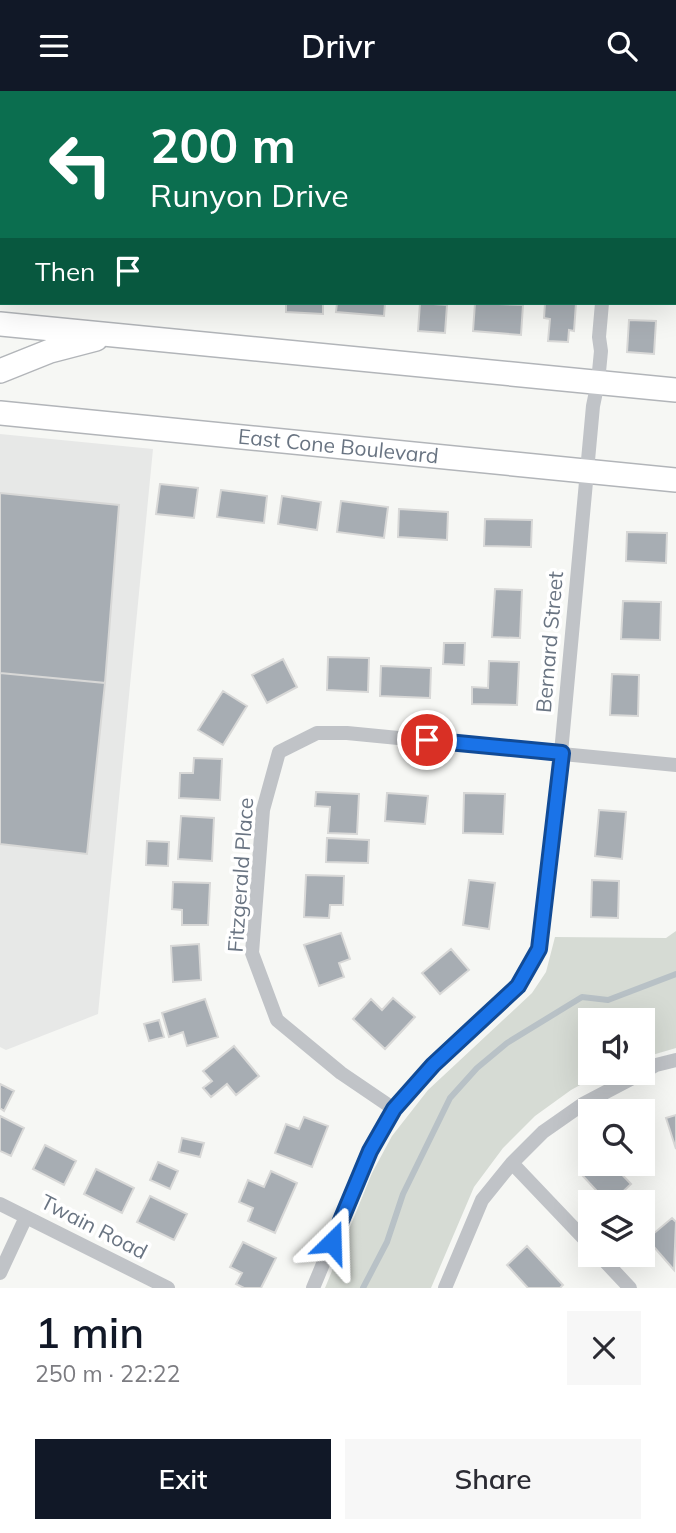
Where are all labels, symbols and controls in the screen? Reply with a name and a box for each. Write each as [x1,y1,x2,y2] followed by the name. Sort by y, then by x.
[301,26,375,66] text: Drivr
[35,27,73,65] icon: menu
[603,27,641,65] icon: search
[150,114,296,175] text: 200 m
[35,119,126,210] icon: left
[150,175,349,215] text: Runyon Drive
[109,252,147,290] icon: arrive
[35,255,95,288] text: Then
[237,423,440,468] street label: East Cone Boulevard
[530,570,568,714] street label: Bernard Street
[397,710,457,770] pin
[408,721,446,759] icon: arrive
[222,797,258,953] street label: Fitzgerald Place
[578,1008,655,1267] map controls
[578,1008,655,1085] button: sound
[578,1099,655,1176] button: search
[37,1188,152,1264] street label: Twain Road
[578,1190,655,1267] button: layers
[295,1205,369,1279] position arrow
[35,1306,144,1359] text: 1 min
[567,1311,641,1385] button: close
[35,1359,180,1388] text: 250 m · 22:22
[35,1439,331,1519] button: Exit
[345,1439,641,1519] button: Share

